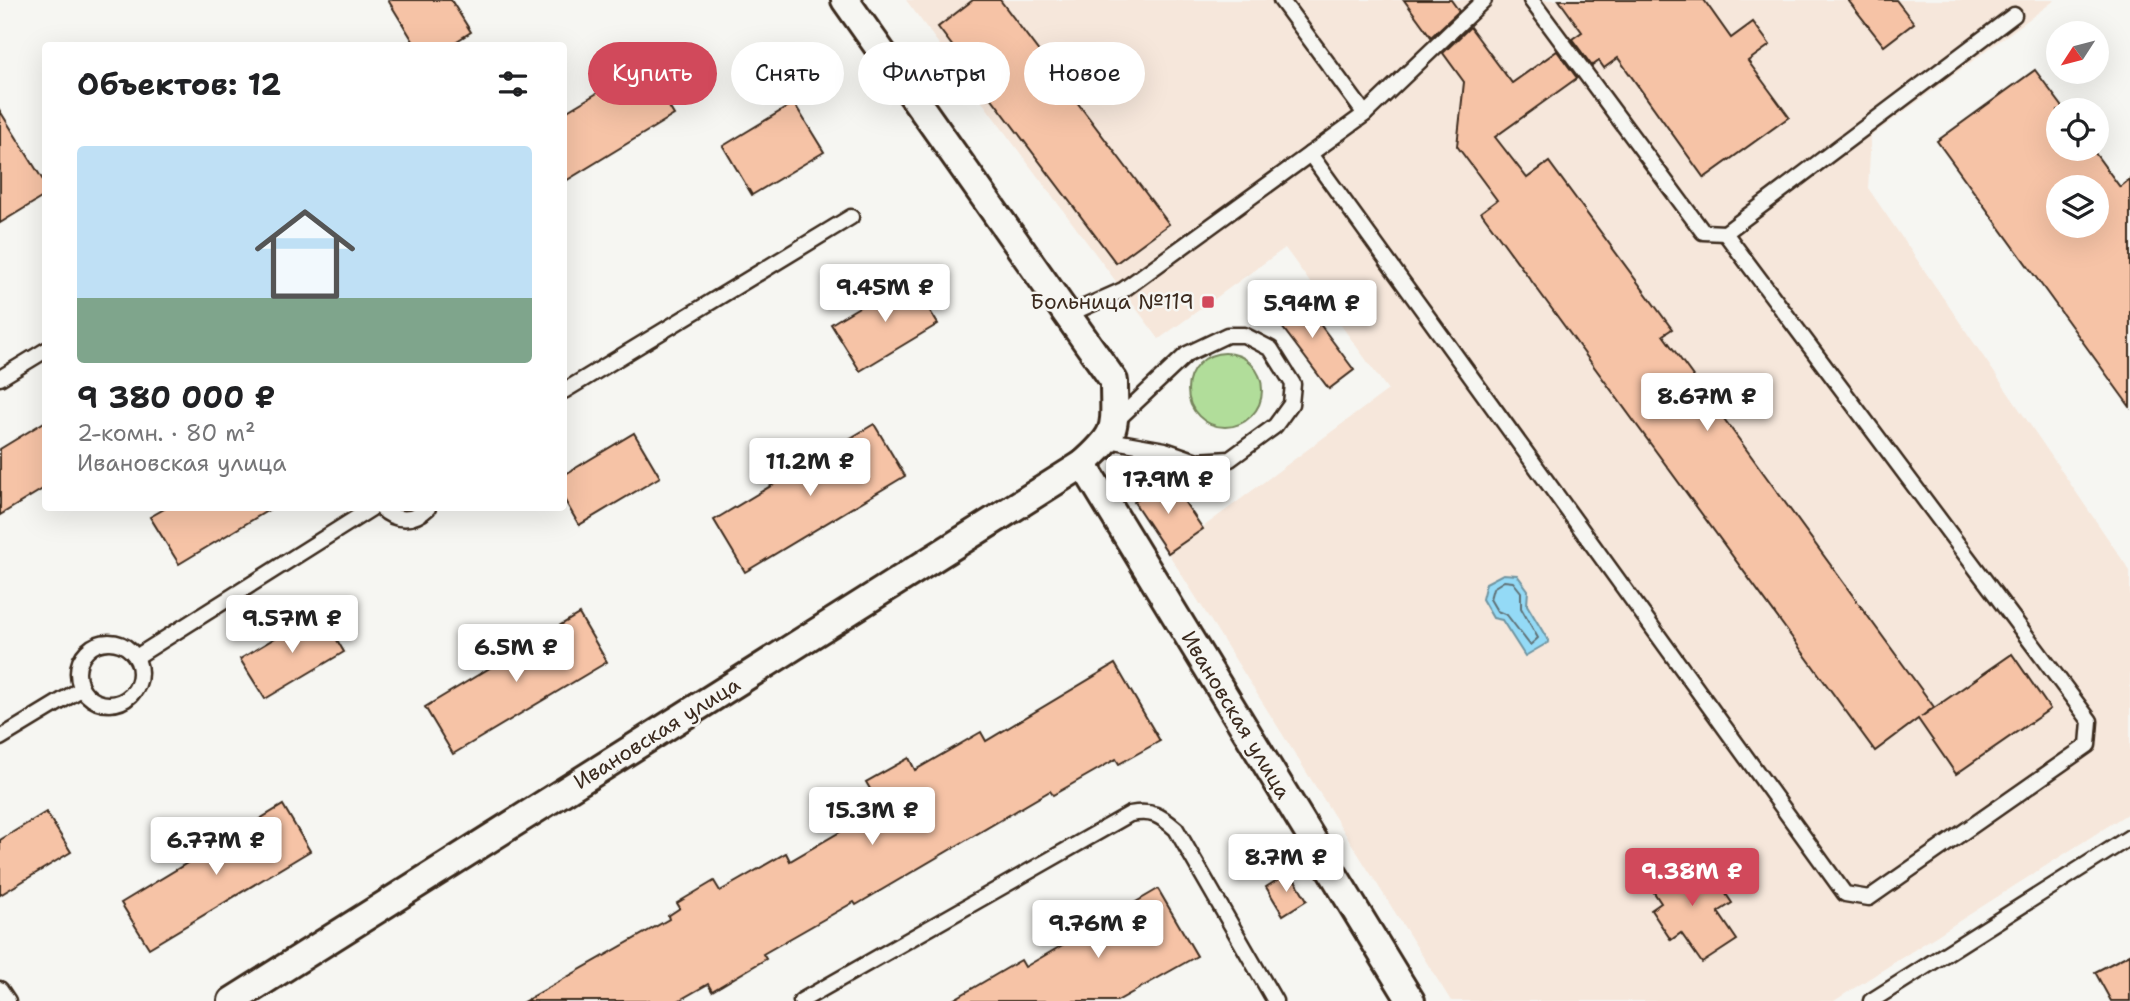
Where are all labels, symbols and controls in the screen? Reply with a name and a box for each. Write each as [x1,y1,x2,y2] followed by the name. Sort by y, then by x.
[2046,21,2109,84] north arrow
[2046,21,2109,238] map controls
[588,42,717,105] chip: Купить
[731,42,844,105] chip: Снять
[858,42,1010,105] chip: Фильтры
[1024,42,1145,105] chip: Новое
[77,64,281,105] text: Объектов: 12
[494,65,532,103] icon: filters
[2046,98,2109,161] button: locate
[2046,175,2109,238] button: layers
[242,191,368,317] icon: home
[820,264,950,324] pin: 9.45M ₽
[836,272,934,302] text: 9.45M ₽
[1247,280,1377,340] pin: 5.94M ₽
[1030,288,1194,316] place label: Больница №119
[1264,288,1360,318] text: 5.94M ₽
[1200,294,1216,310] marker: Больница №119
[1642,374,1772,433] pin: 8.67M ₽
[77,377,276,418] text: 9 380 000 ₽
[1657,381,1757,411] text: 8.67M ₽
[77,418,256,448] text: 2-комн. · 80 m²
[745,438,875,498] pin: 11.2M ₽
[765,446,855,476] text: 11.2M ₽
[77,448,287,478] text: Ивановская улица
[1103,456,1233,516] pin: 17.9M ₽
[1122,464,1214,494] text: 17.9M ₽
[227,596,357,655] pin: 9.57M ₽
[242,603,342,633] text: 9.57M ₽
[459,624,573,684] pin: 6.5M ₽
[1175,626,1297,804] street label: Ивановская улица
[474,632,558,662] text: 6.5M ₽
[568,670,746,796] street label: Ивановская улица
[807,788,937,847] pin: 15.3M ₽
[825,795,919,825] text: 15.3M ₽
[151,818,281,877] pin: 6.77M ₽
[167,825,265,855] text: 6.77M ₽
[1229,834,1343,894] pin: 8.7M ₽
[1244,842,1328,872] text: 8.7M ₽
[1627,848,1757,908] pin: 9.38M ₽
[1641,856,1743,886] text: 9.38M ₽
[1033,900,1163,960] pin: 9.76M ₽
[1048,908,1148,938] text: 9.76M ₽

